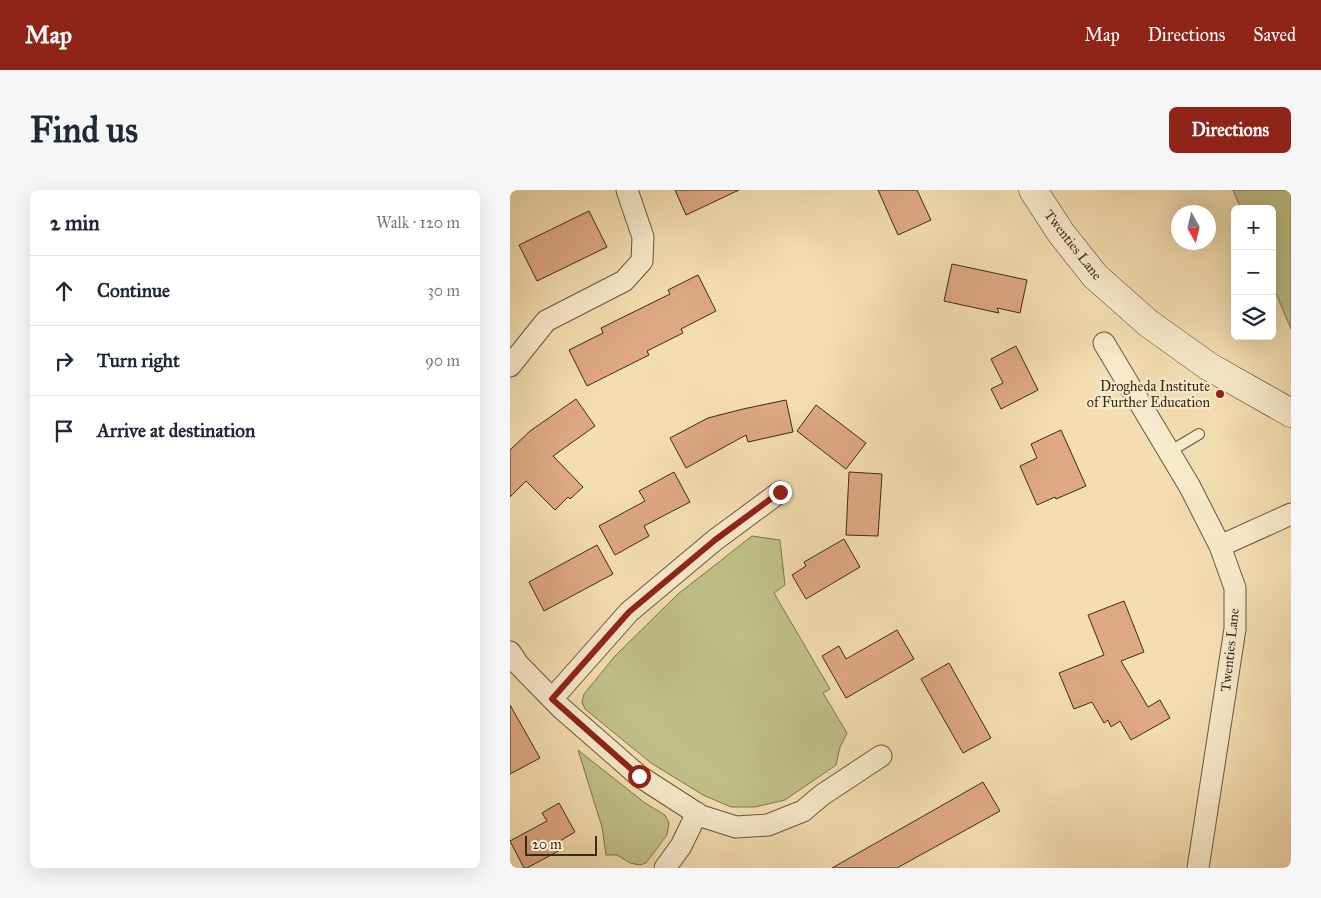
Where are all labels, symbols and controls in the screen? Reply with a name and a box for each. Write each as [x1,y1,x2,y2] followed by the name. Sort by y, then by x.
[25,20,72,50] text: Map
[1084,24,1120,46] text: Map
[1148,24,1225,46] text: Directions
[1253,24,1296,46] text: Saved
[1169,107,1291,153] button: Directions
[30,109,138,152] text: Find us
[1171,205,1216,250] north arrow
[1231,205,1276,340] map controls
[1231,205,1276,250] button: +
[1040,207,1106,284] street label: Twenties Lane
[50,210,100,236] text: 2 min
[376,213,460,232] text: Walk · 120 m
[1231,250,1276,295] button: −
[50,277,78,305] icon: ahead
[97,279,170,302] text: Continue
[427,281,460,300] text: 30 m
[1231,295,1276,340] button: layers
[50,347,78,375] icon: right
[97,349,180,372] text: Turn right
[425,351,460,370] text: 90 m
[1087,378,1210,411] place label: Drogheda Institute of Further Education
[1214,388,1226,400] marker: Drogheda Institute of Further Education
[50,417,78,445] icon: arrive
[97,419,255,442] text: Arrive at destination
[769,481,792,504] route end
[1217,607,1243,693] street label: Twenties Lane
[628,765,651,788] route start
[525,833,598,856] scale bar
[532,836,562,853] text: 20 m

